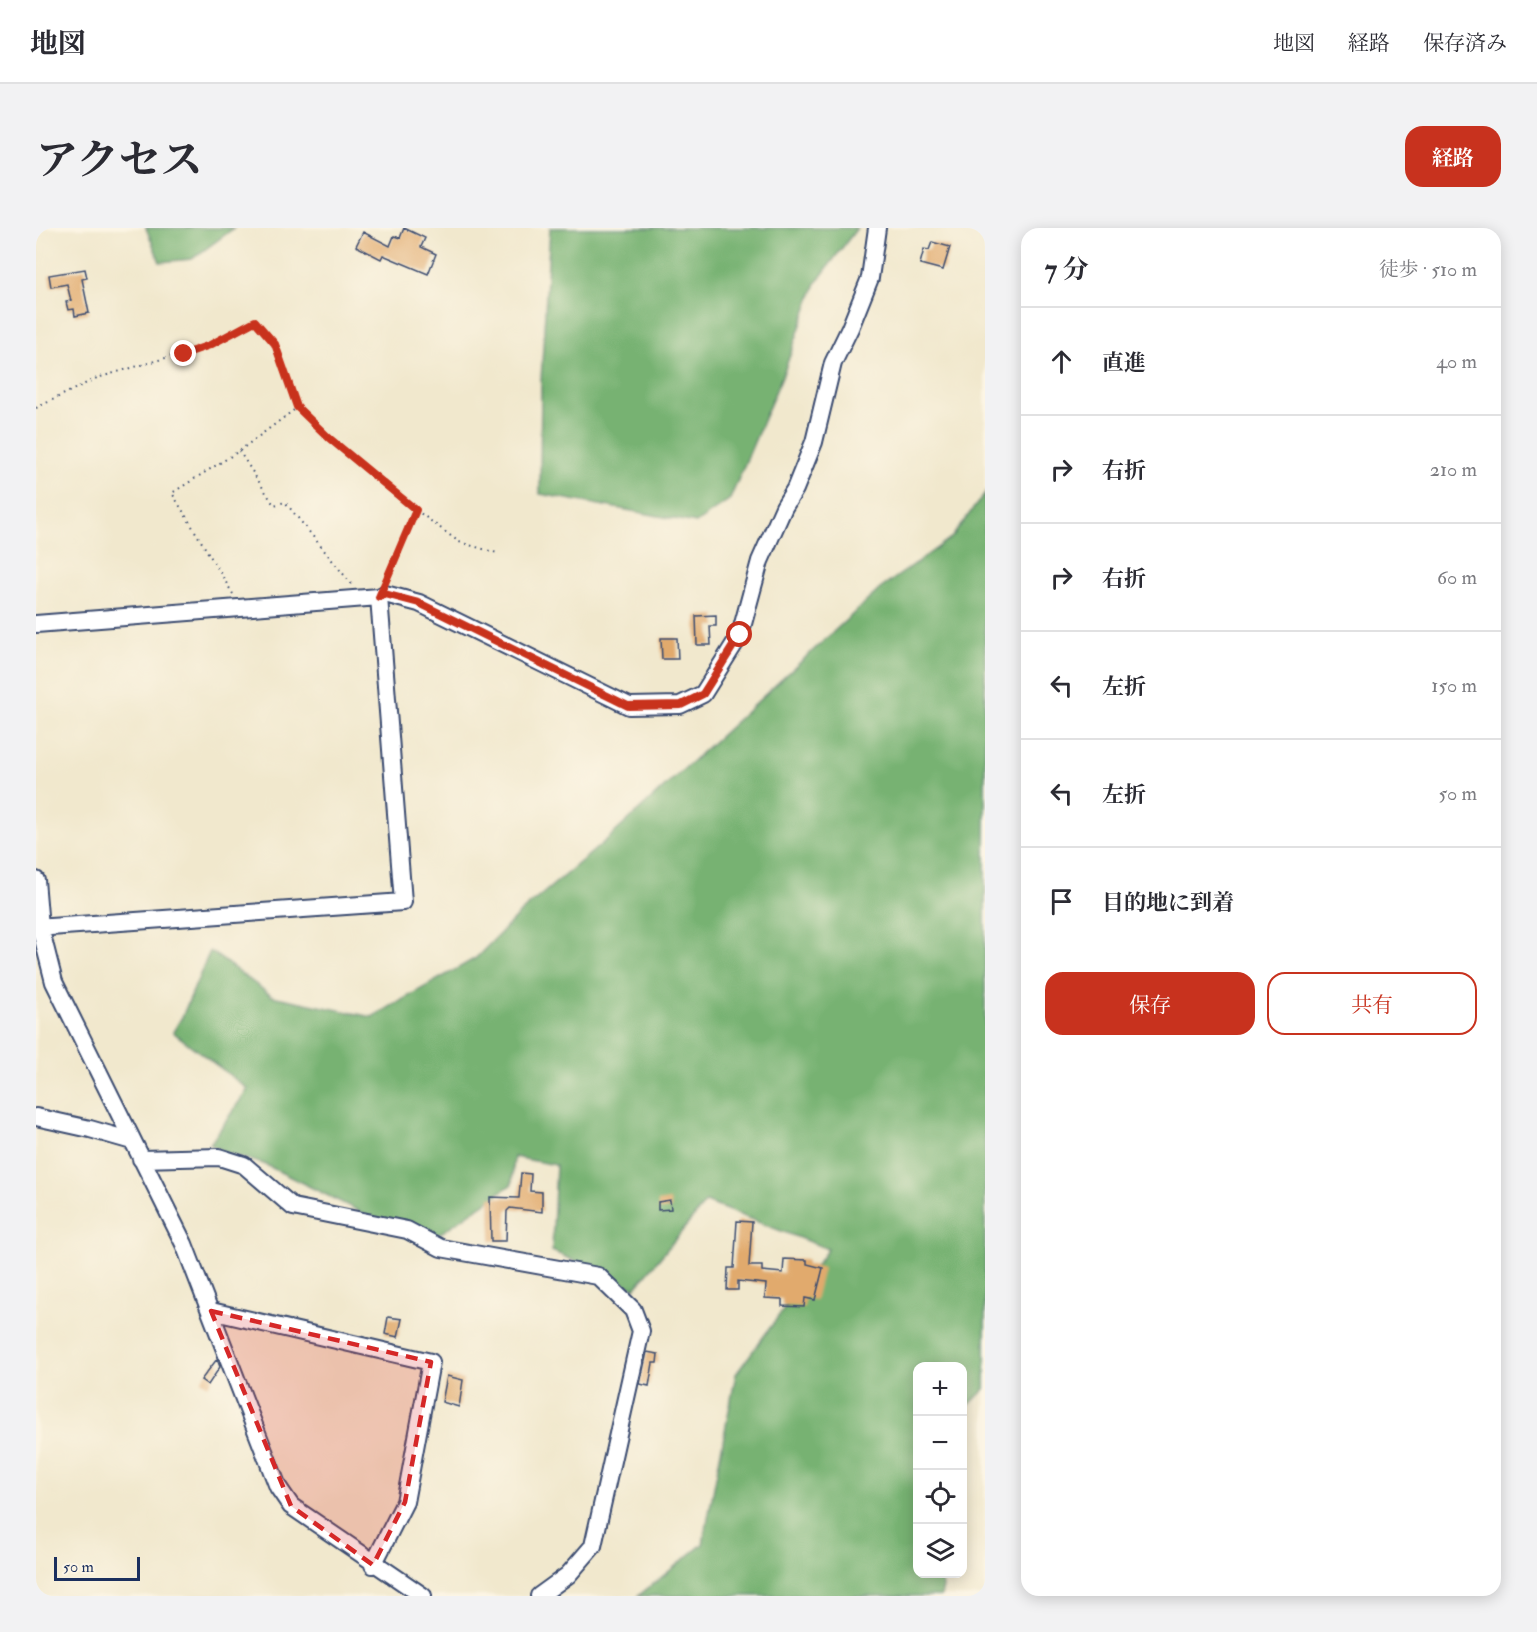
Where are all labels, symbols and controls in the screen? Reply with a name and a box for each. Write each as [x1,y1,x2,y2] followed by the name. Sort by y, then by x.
[30,27,86,62] text: 地図
[1273,30,1315,57] text: 地図
[1348,30,1390,57] text: 経路
[1423,30,1507,57] text: 保存済み
[1405,126,1501,187] button: 経路
[36,135,203,187] text: アクセス
[1045,254,1088,286] text: 7 分
[1379,257,1477,282] text: 徒歩 · 510 m
[170,340,196,366] route end
[1045,345,1078,378] icon: ahead
[1102,349,1146,377] text: 直進
[1436,349,1477,374] text: 40 m
[1045,453,1078,486] icon: right
[1102,457,1146,485] text: 右折
[1430,457,1477,482] text: 210 m
[1045,561,1078,594] icon: right
[1102,565,1146,593] text: 右折
[1437,565,1477,590] text: 60 m
[726,621,752,647] route start
[1045,669,1078,702] icon: left
[1102,673,1146,701] text: 左折
[1431,673,1477,698] text: 150 m
[1045,777,1078,810] icon: left
[1102,781,1146,809] text: 左折
[1438,781,1477,806] text: 50 m
[1045,885,1078,918] icon: arrive
[1102,889,1234,917] text: 目的地に到着
[1045,972,1255,1035] button: 保存
[1267,972,1477,1035] button: 共有
[913,1362,967,1578] map controls
[913,1362,967,1416] button: +
[913,1416,967,1470] button: −
[913,1470,967,1524] button: locate
[913,1524,967,1578] button: layers
[54,1554,140,1582] scale bar
[63,1557,94,1577] text: 50 m

